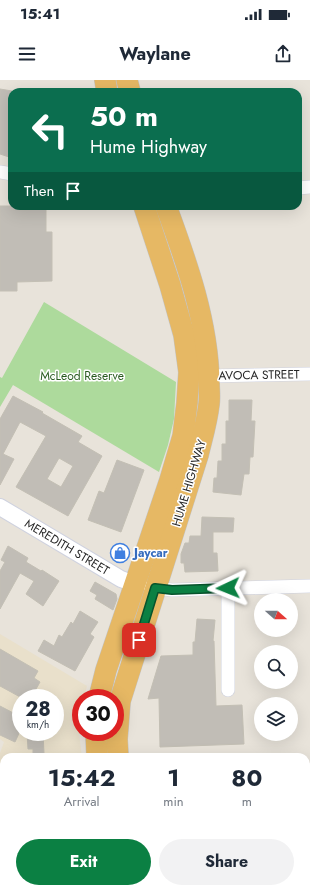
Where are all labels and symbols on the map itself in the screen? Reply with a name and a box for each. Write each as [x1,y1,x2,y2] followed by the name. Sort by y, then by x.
[218,365,300,385] street label: AVOCA STREET
[40,367,124,385] park label: McLeod Reserve
[167,437,211,529] street label: HUME HIGHWAY
[21,515,113,580] street label: MEREDITH STREET
[109,542,131,564] shop icon: Jaycar
[132,544,168,562] place label: Jaycar
[207,567,249,609] position arrow
[254,593,298,637] north arrow
[122,623,156,657] pin
[72,689,124,741] speed limit sign: 30

